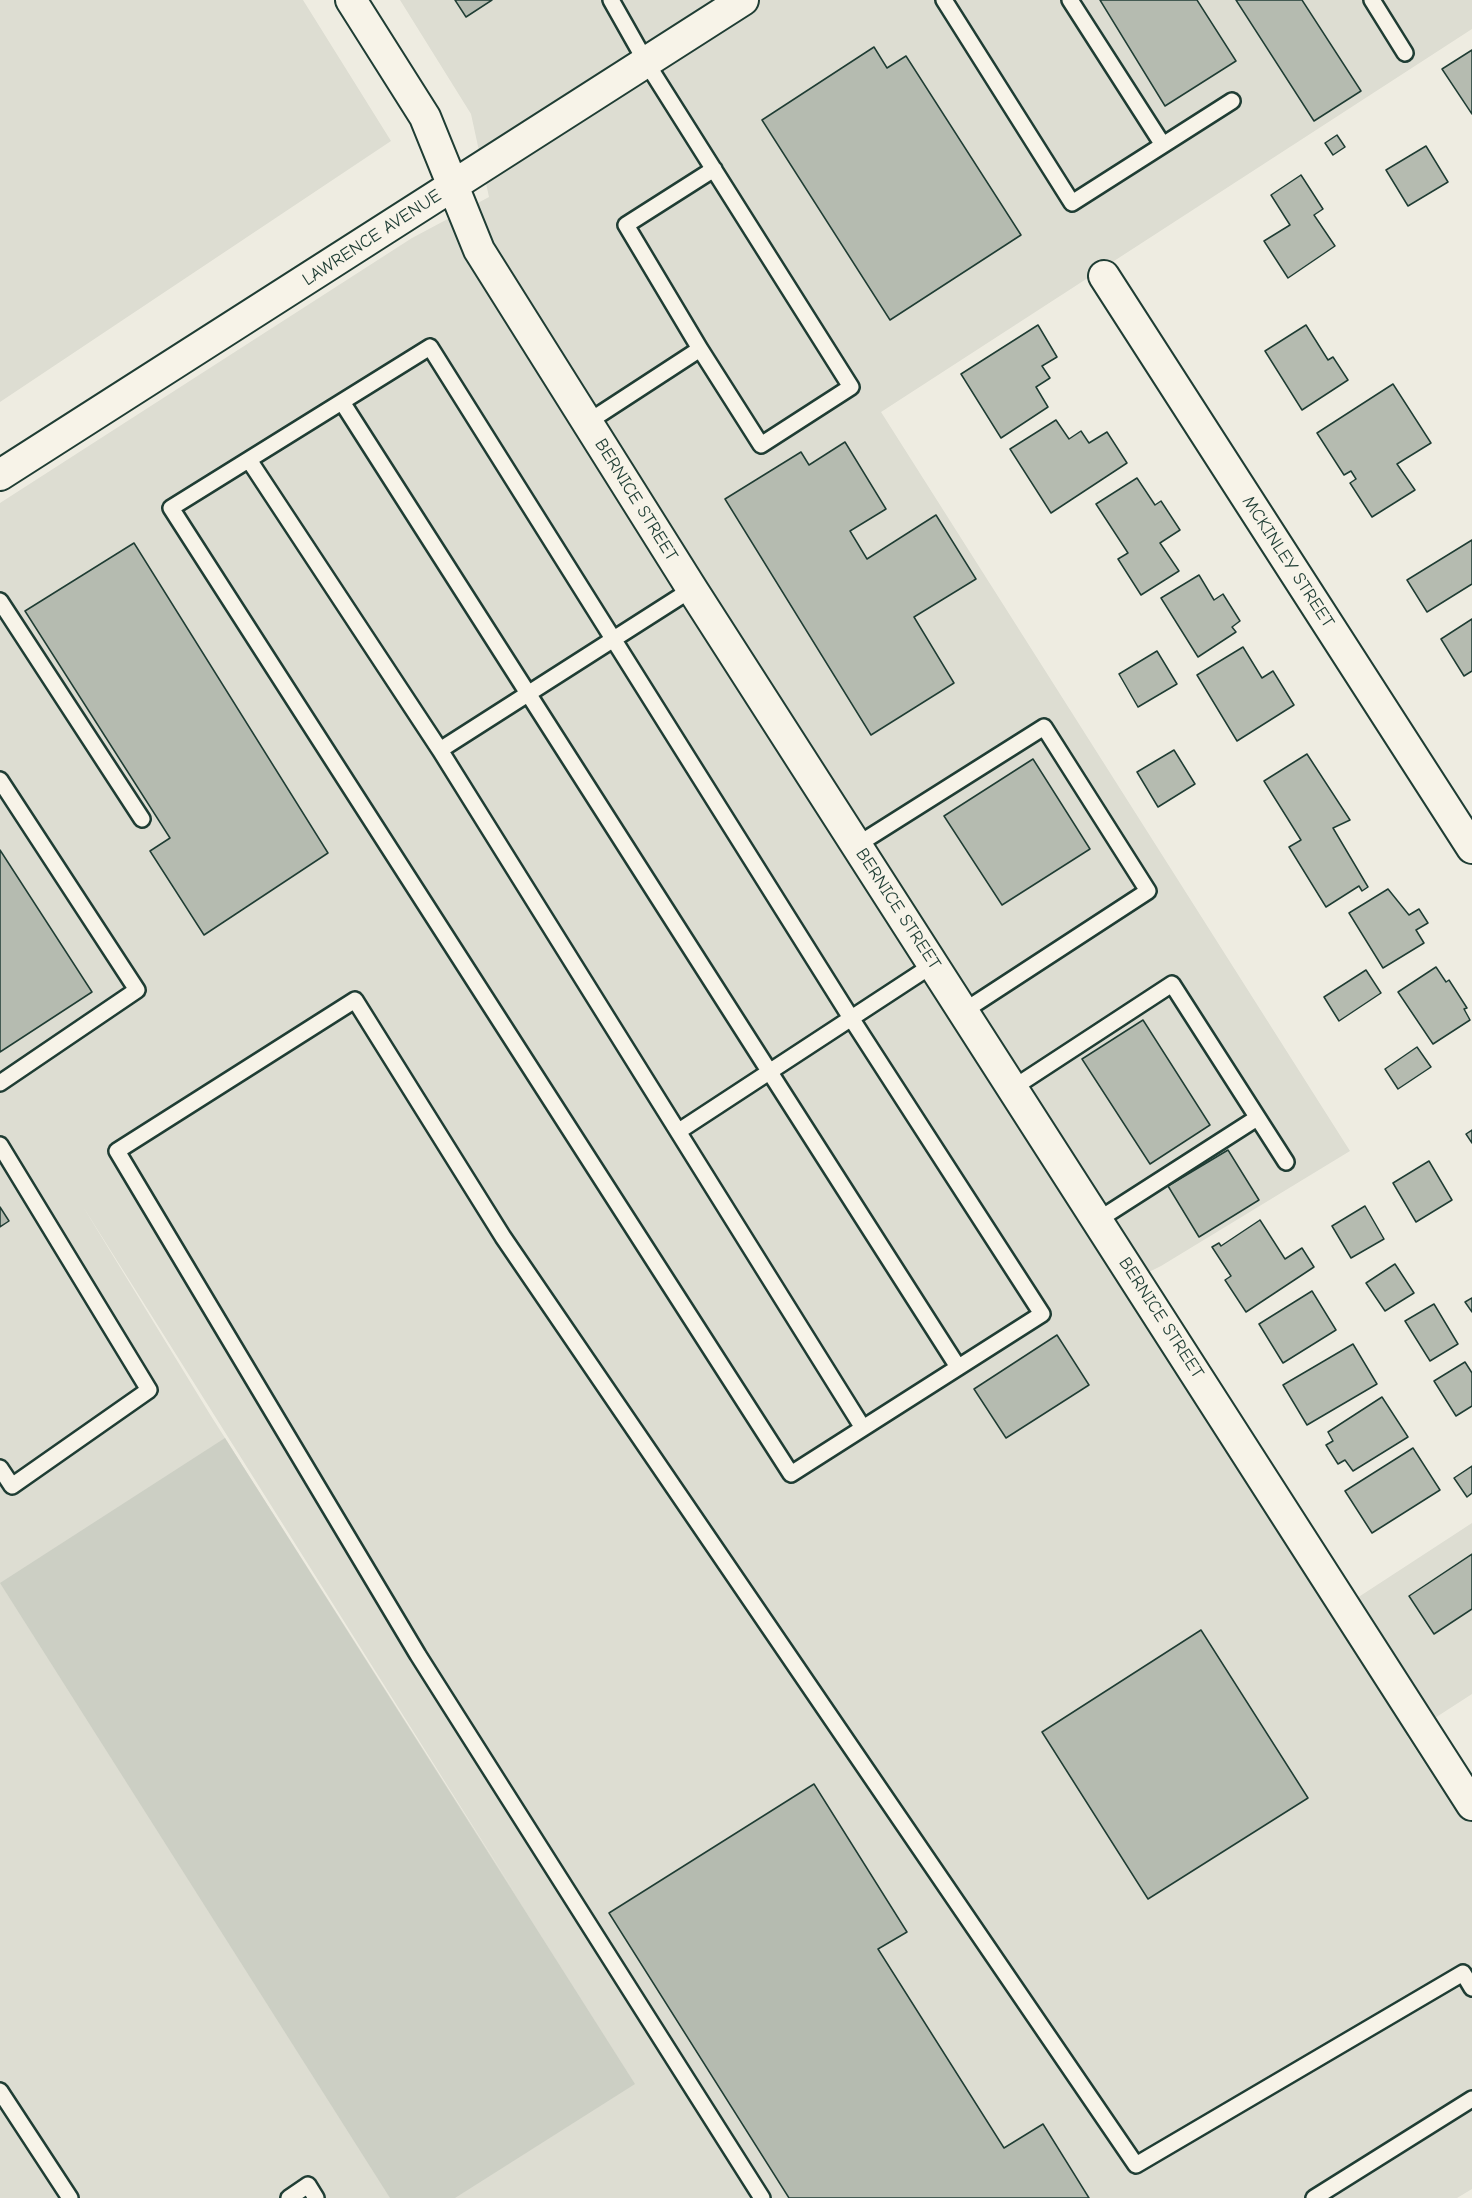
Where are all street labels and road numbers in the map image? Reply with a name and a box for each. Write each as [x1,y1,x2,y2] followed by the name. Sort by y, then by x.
[299,185,445,291] street label: LAWRENCE AVENUE
[590,435,682,565] street label: BERNICE STREET
[1237,492,1339,632] street label: MCKINLEY STREET
[851,844,945,974] street label: BERNICE STREET
[1114,1253,1208,1383] street label: BERNICE STREET

